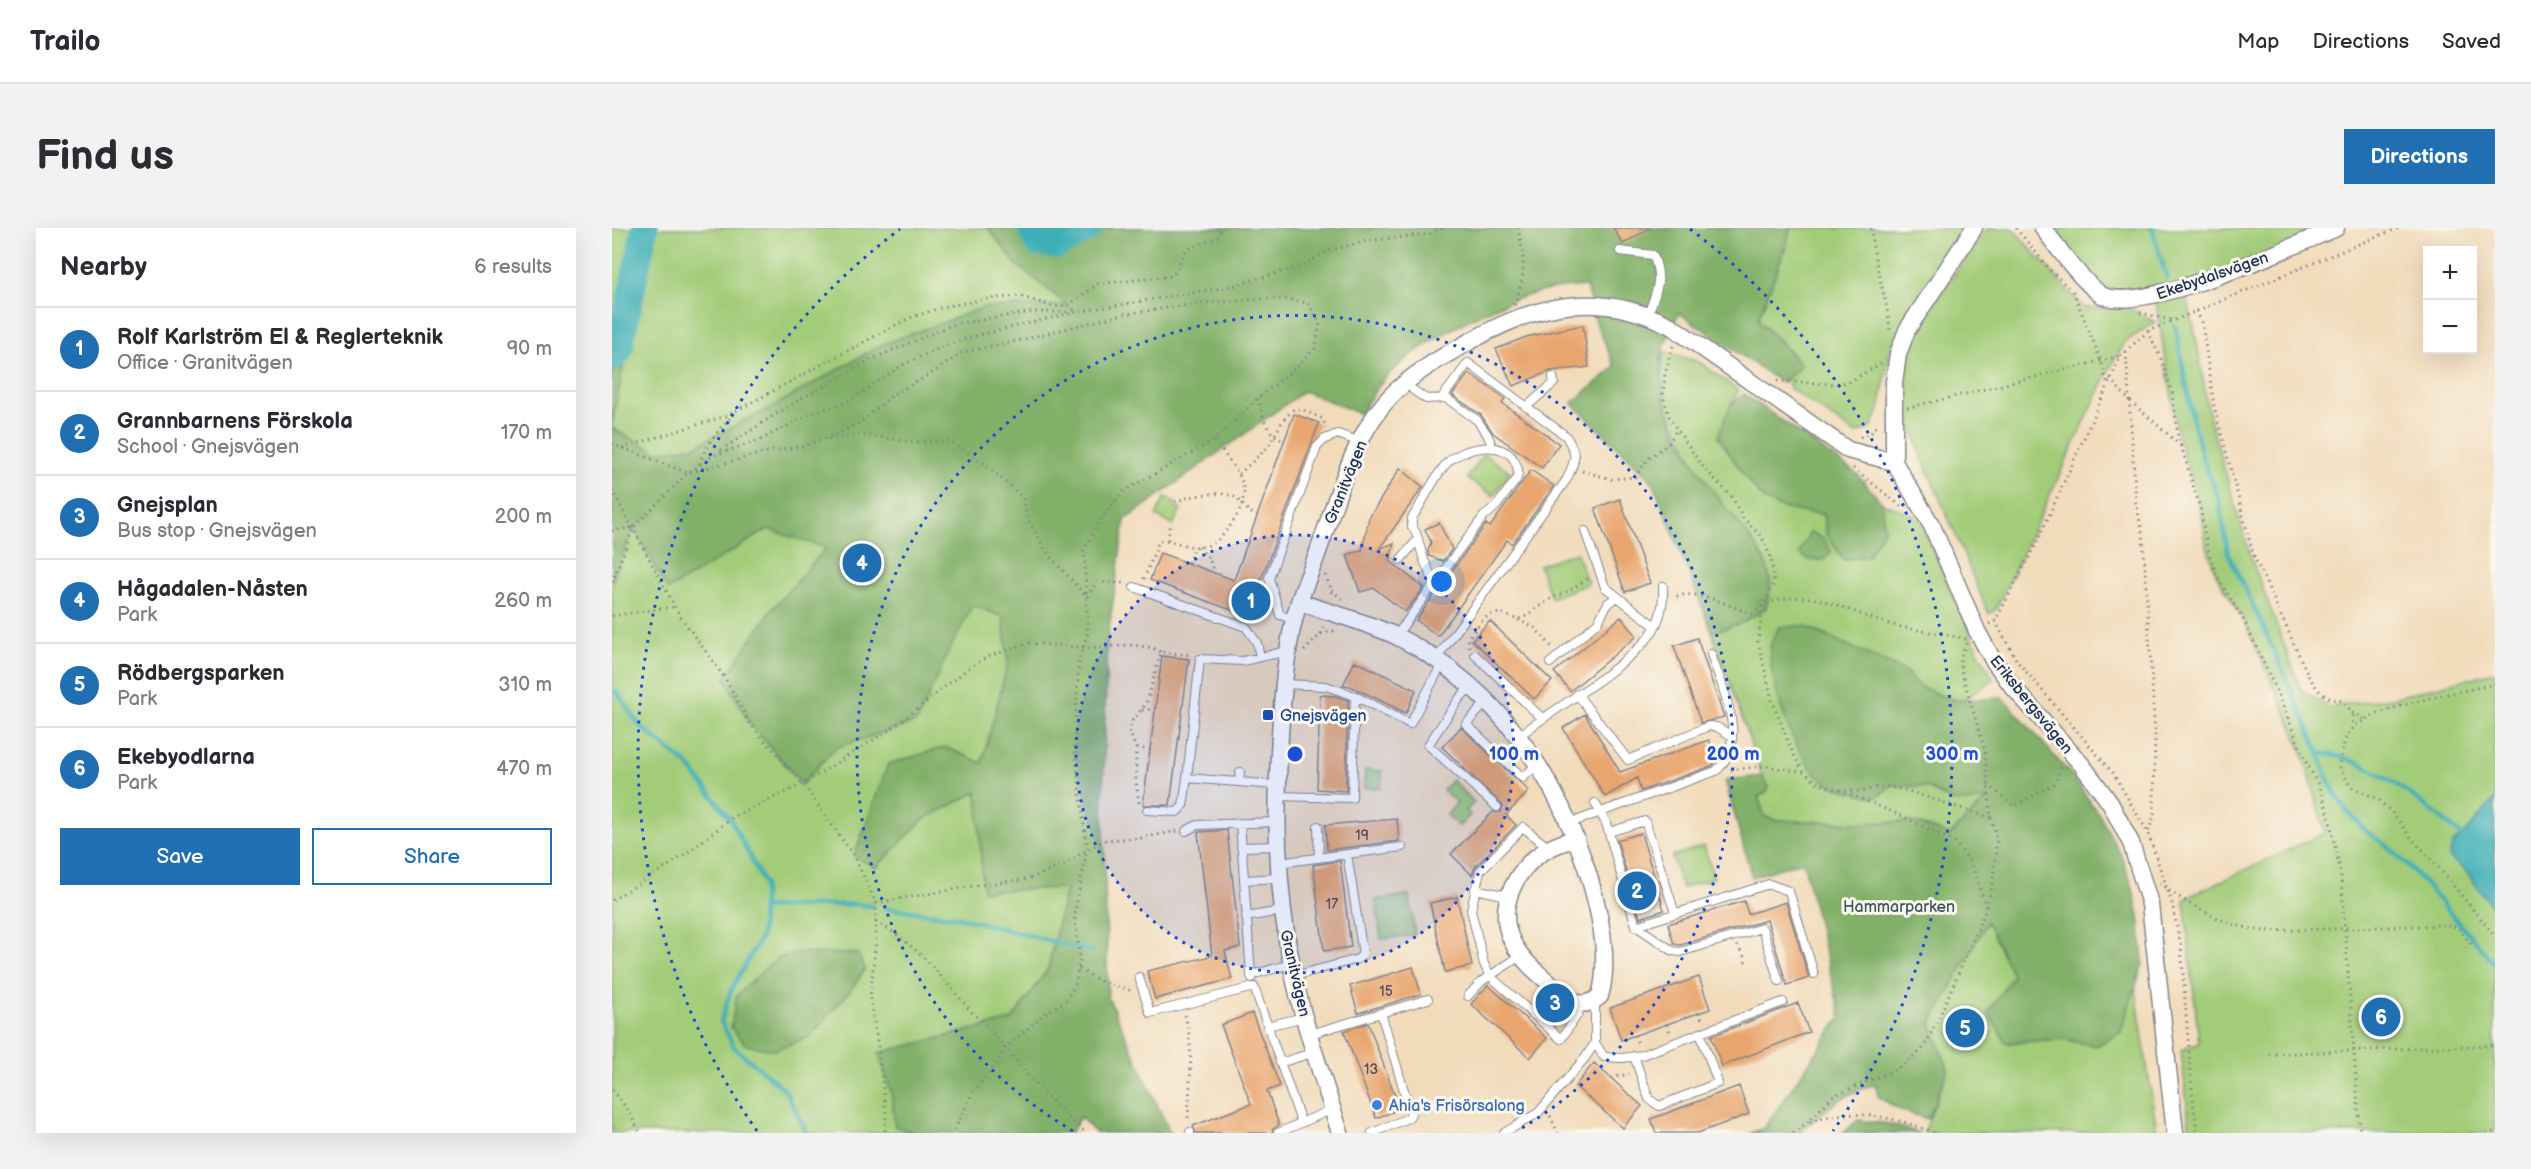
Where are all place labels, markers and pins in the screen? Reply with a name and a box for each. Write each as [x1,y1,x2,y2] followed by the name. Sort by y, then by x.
[842,540,882,586] pin: 4
[1232,578,1270,623] pin: 1
[1280,707,1367,726] place label: Gnejsvägen
[1261,708,1275,722] marker: Gnejsvägen
[1285,744,1305,764] centre of rings
[1618,868,1656,914] pin: 2
[1536,980,1574,1026] pin: 3
[2362,994,2400,1040] pin: 6
[1946,1006,1984,1050] pin: 5
[1389,1097,1525,1116] place label: Ahia's Frisörsalong
[1370,1098,1384,1112] marker: Ahia's Frisörsalong

